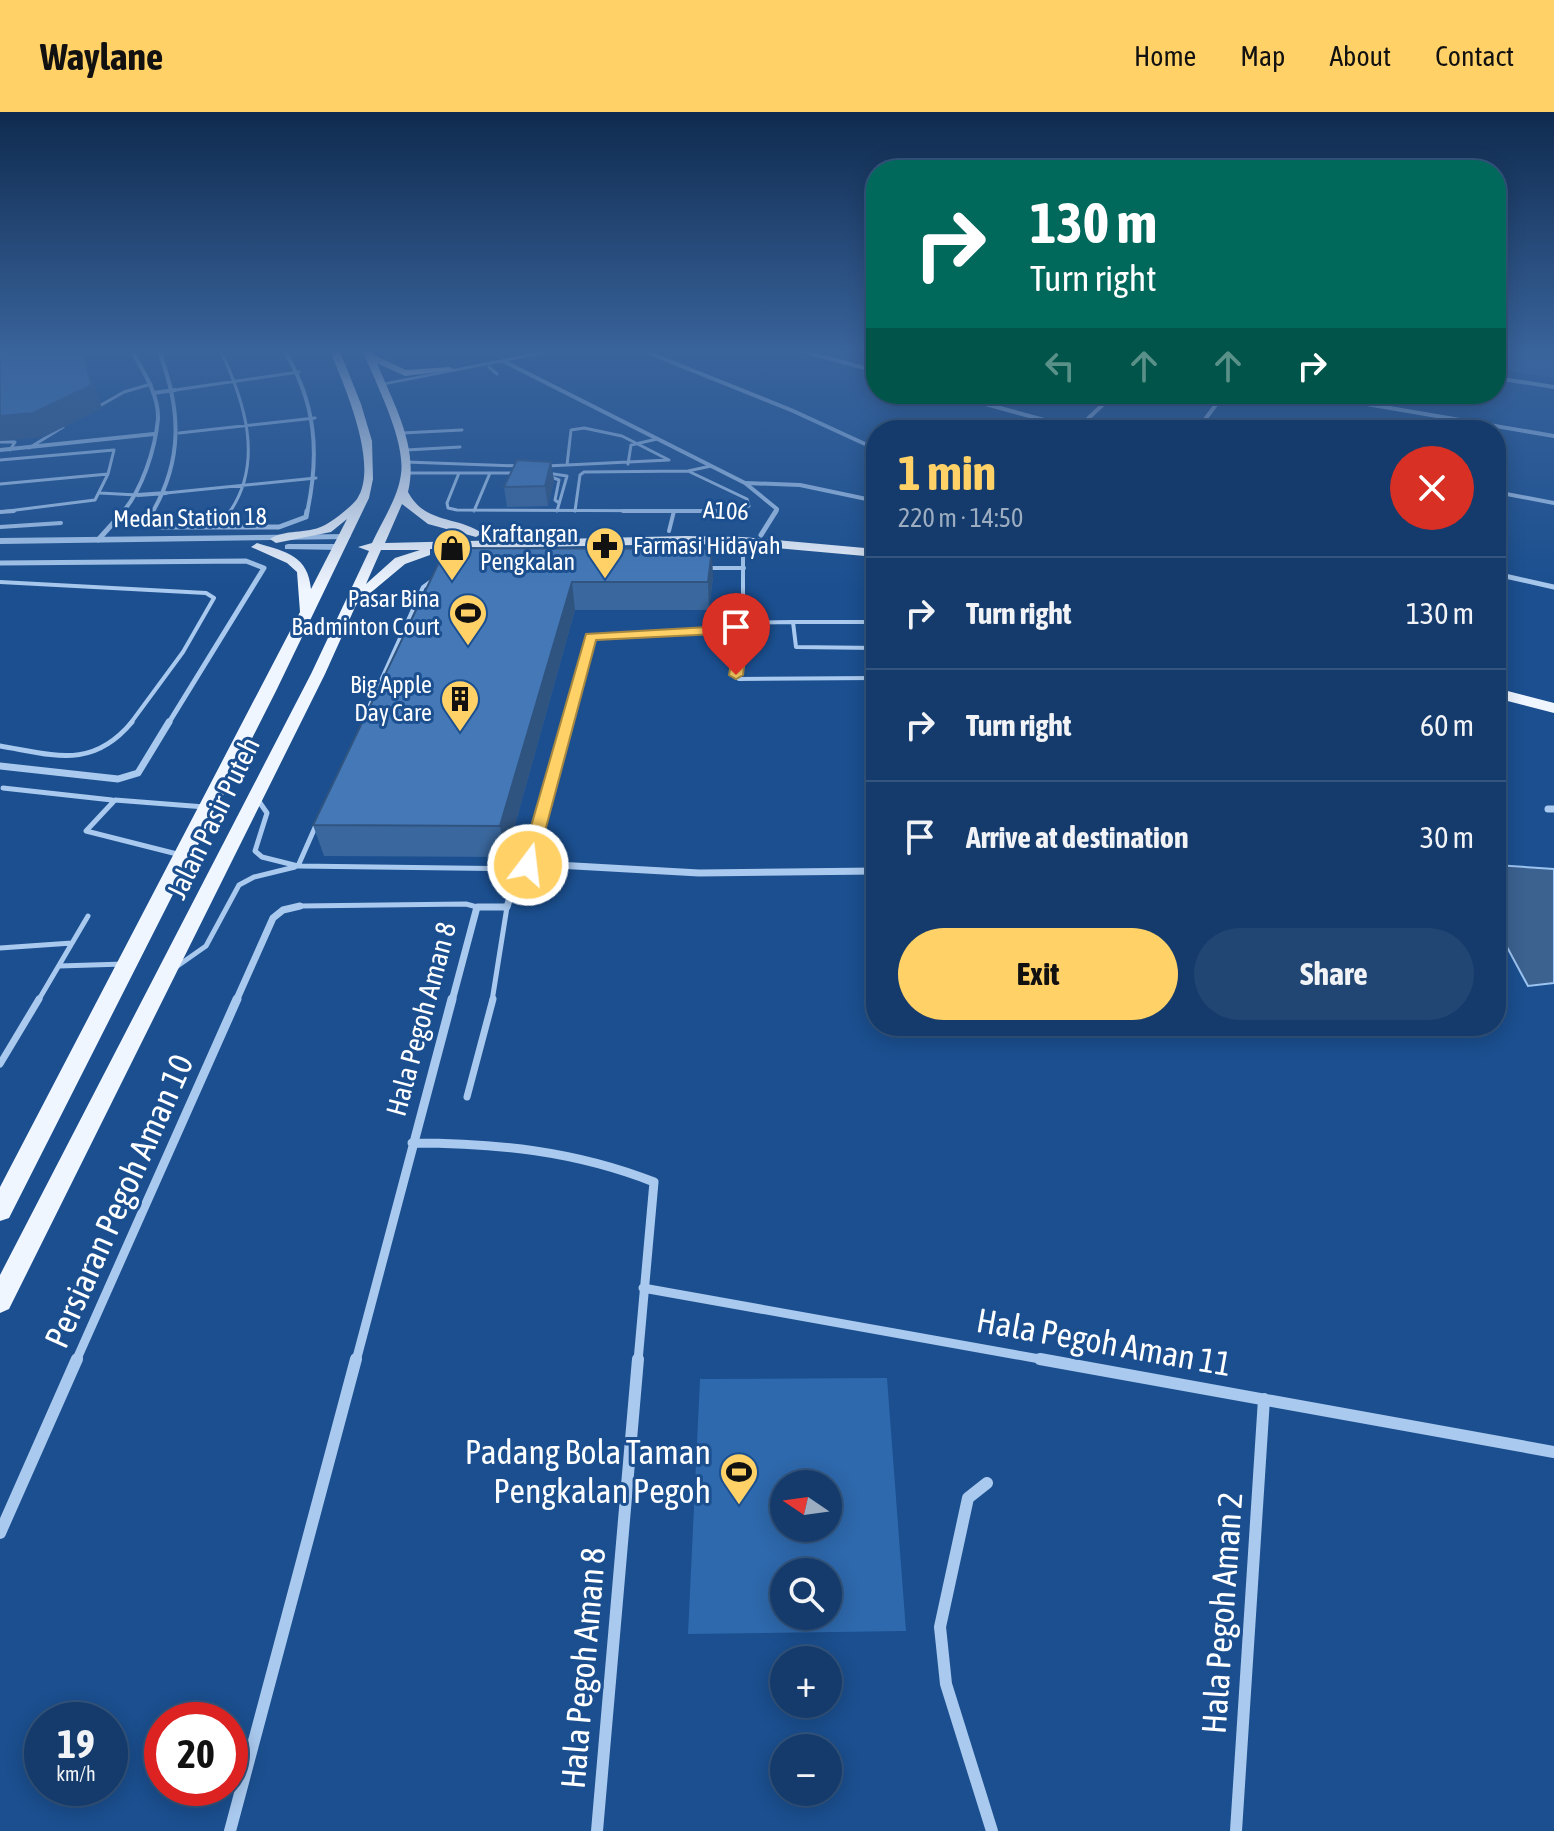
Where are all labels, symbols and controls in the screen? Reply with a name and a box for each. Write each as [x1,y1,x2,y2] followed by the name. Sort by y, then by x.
[40,35,163,78] text: Waylane
[1134,40,1196,72] text: Home
[1240,40,1285,72] text: Map
[1329,40,1391,72] text: About
[1435,40,1514,72] text: Contact
[1030,191,1157,255] text: 130 m
[898,192,1002,296] icon: right
[1030,257,1157,299] text: Turn right
[1038,344,1082,388] icon: left
[1122,344,1166,388] icon: ahead
[1206,344,1250,388] icon: ahead
[1290,344,1334,388] icon: right
[898,445,996,500] text: 1 min
[1390,446,1474,530] button: close
[703,496,750,525] street label: A106
[113,503,267,532] street label: Medan Station 18
[898,503,1023,533] text: 220 m · 14:50
[480,520,579,575] place label: Kraftangan Pengkalan
[584,525,626,580] pharmacy icon: Farmasi Hidayah
[431,527,473,582] shop icon: Kraftangan Pengkalan
[633,532,781,559] place label: Farmasi Hidayah
[291,585,440,640] place label: Pasar Bina Badminton Court
[898,591,942,635] icon: right
[447,592,489,647] sports icon: Pasar Bina Badminton Court
[702,593,770,675] pin
[966,596,1072,630] text: Turn right
[1406,596,1474,630] text: 130 m
[714,605,758,649] icon: arrive
[350,671,432,726] place label: Big Apple Day Care
[439,678,481,733] building icon: Big Apple Day Care
[898,703,942,747] icon: right
[966,708,1072,742] text: Turn right
[1420,708,1474,742] text: 60 m
[160,732,266,904] street label: Jalan Pasir Puteh
[898,815,942,859] icon: arrive
[966,820,1188,854] text: Arrive at destination
[1420,820,1474,854] text: 30 m
[486,823,570,907] position arrow
[380,919,462,1119] street label: Hala Pegoh Aman 8
[898,928,1178,1020] button: Exit
[1194,928,1474,1020] button: Share
[36,1048,201,1353] street label: Persiaran Pegoh Aman 10
[974,1300,1234,1383] street label: Hala Pegoh Aman 11
[465,1432,711,1510] place label: Padang Bola Taman Pengkalan Pegoh
[718,1451,760,1506] sports icon: Padang Bola Taman Pengkalan Pegoh
[770,1470,842,1542] north arrow
[770,1470,842,1806] map controls
[1194,1491,1249,1735] street label: Hala Pegoh Aman 2
[553,1546,612,1790] street label: Hala Pegoh Aman 8
[770,1558,842,1630] button: search
[770,1646,842,1718] button: +
[144,1702,248,1806] speed limit sign: 20
[57,1721,95,1766] text: 19
[770,1734,842,1806] button: −
[56,1762,96,1785] text: km/h

